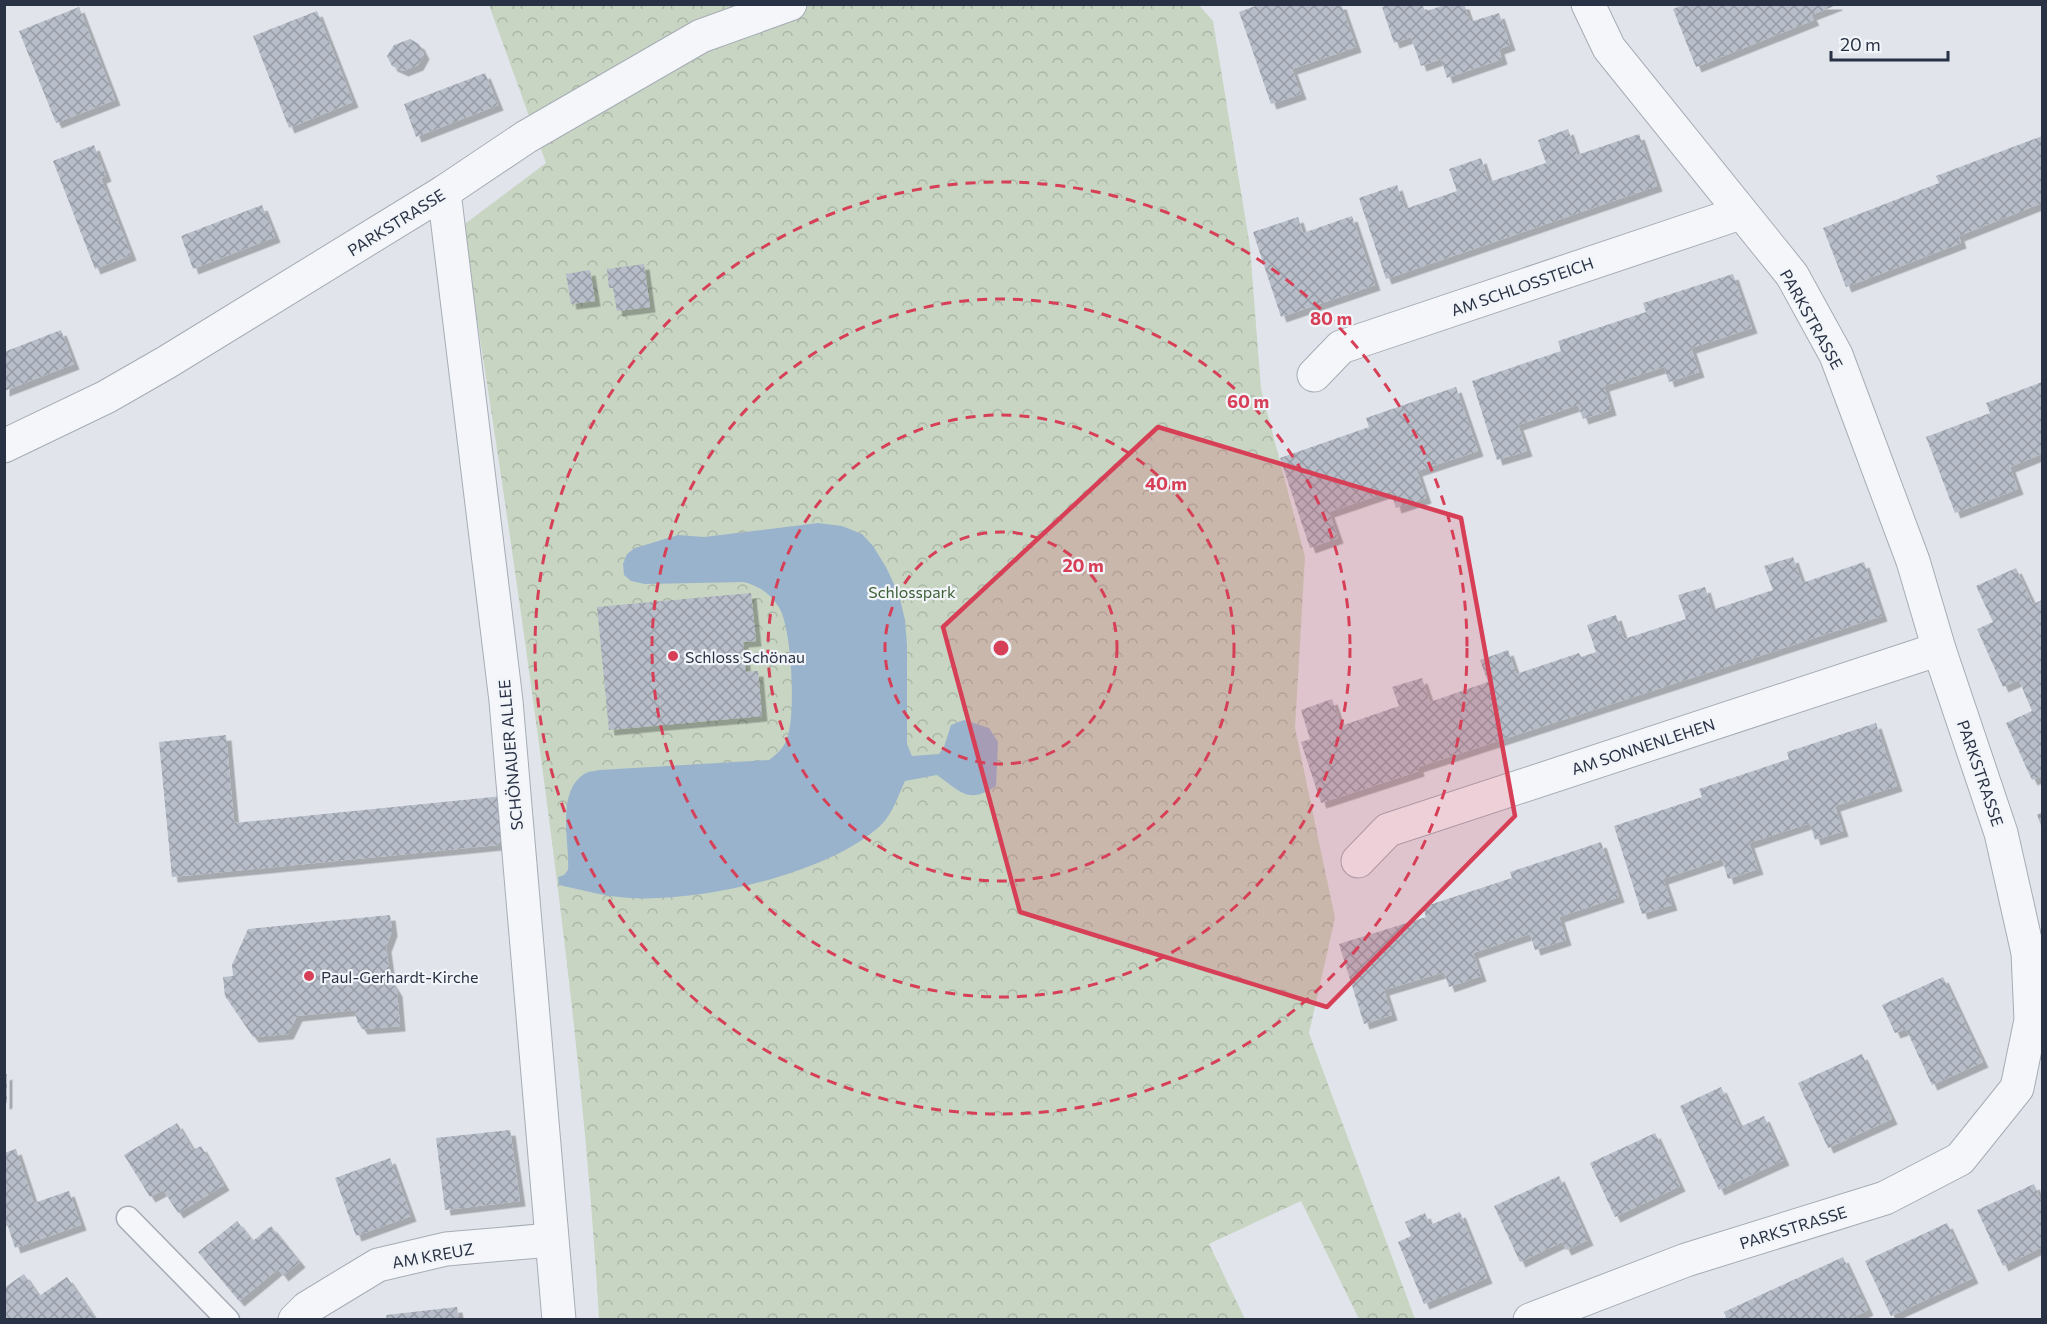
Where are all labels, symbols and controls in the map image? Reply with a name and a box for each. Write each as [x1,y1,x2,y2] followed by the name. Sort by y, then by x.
[1831,24,1948,62] scale bar
[1840,33,1881,55] text: 20 m
[344,184,448,260] street label: PARKSTRASSE
[1448,253,1596,319] street label: AM SCHLOSSTEICH
[1777,266,1847,372] street label: PARKSTRASSE
[1310,307,1352,329] text: 80 m
[1227,390,1269,412] text: 60 m
[1145,472,1187,494] text: 40 m
[1062,554,1104,576] text: 20 m
[868,582,956,601] park label: Schlosspark
[991,638,1011,658] centre of rings
[685,647,805,666] place label: Schloss Schönau
[666,649,680,663] marker: Schloss Schönau
[494,679,526,831] street label: SCHÖNAUER ALLEE
[1569,714,1717,778] street label: AM SONNENLEHEN
[1954,717,2008,829] street label: PARKSTRASSE
[321,967,478,986] place label: Paul-Gerhardt-Kirche
[302,969,316,983] marker: Paul-Gerhardt-Kirche
[1737,1202,1849,1252] street label: PARKSTRASSE
[391,1238,475,1272] street label: AM KREUZ

